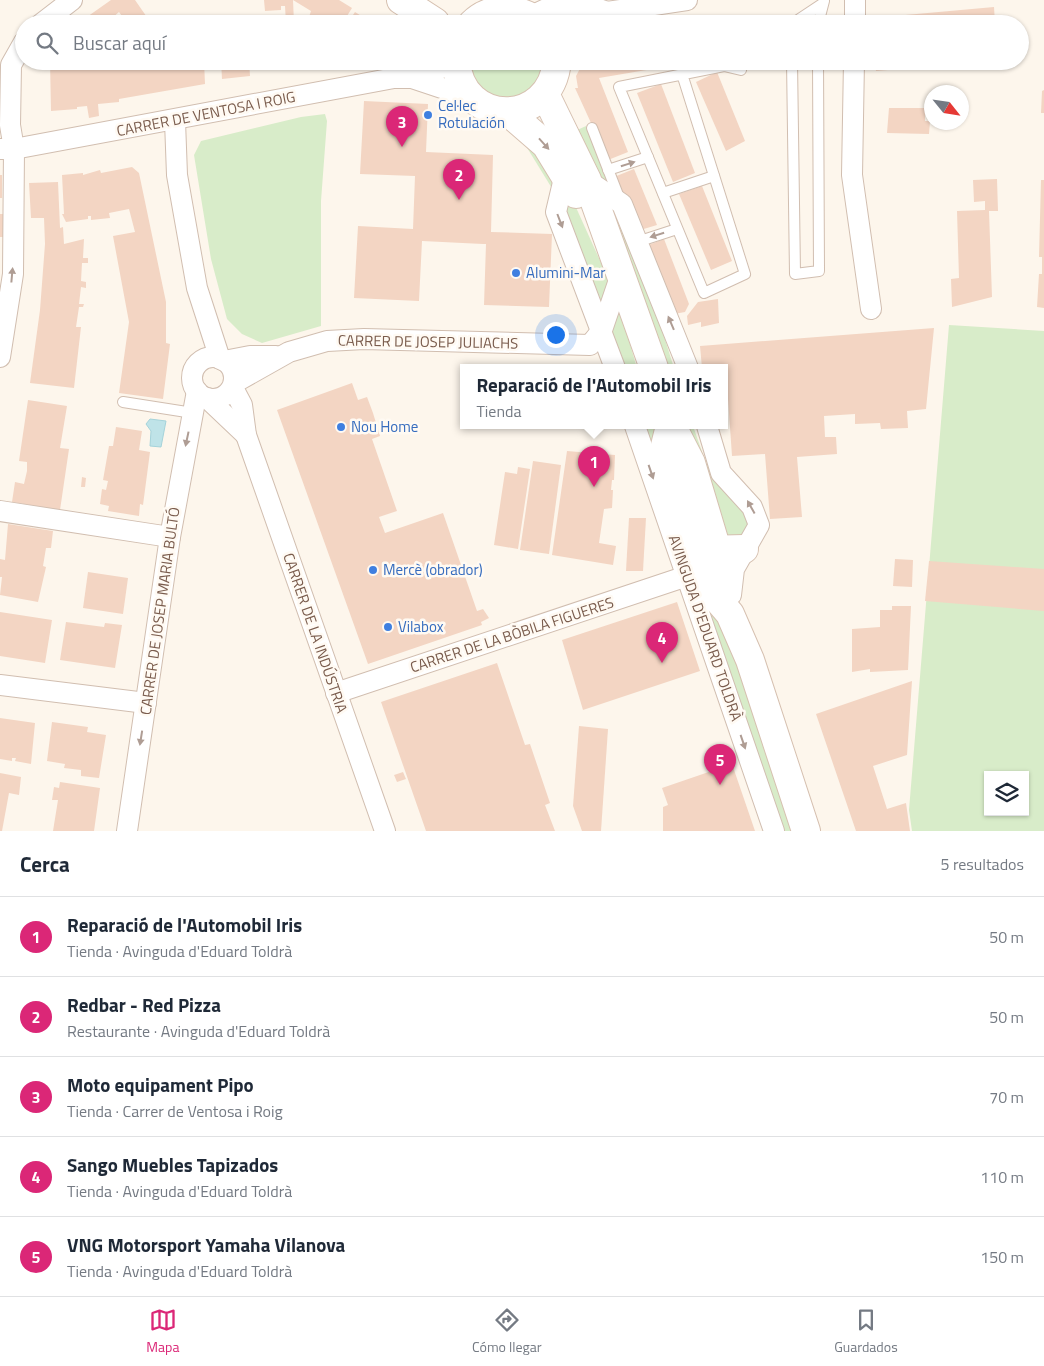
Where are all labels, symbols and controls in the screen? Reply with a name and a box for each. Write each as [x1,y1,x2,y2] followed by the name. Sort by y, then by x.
[15,15,1029,70] search box
[73,28,166,57] text: Buscar aquí
[33,29,61,57] icon: search
[115,85,297,142] street label: CARRER DE VENTOSA I ROIG
[924,85,969,130] north arrow
[438,94,505,134] place label: Cel·lec Rotulación
[386,106,418,147] pin: 3
[422,109,434,121] marker: Cel·lec Rotulación
[538,138,550,150] one-way arrow
[443,159,475,200] pin: 2
[621,159,636,167] one-way arrow
[557,214,564,229] one-way arrow
[650,232,665,239] one-way arrow
[526,261,605,284] place label: Alumini-Mar
[8,266,16,282] one-way arrow
[510,267,522,279] marker: Alumini-Mar
[666,316,674,330] one-way arrow
[543,322,569,348] your location
[338,328,518,355] street label: CARRER DE JOSEP JULIACHS
[460,364,728,429] popup
[476,370,712,399] text: Reparació de l'Automobil Iris
[476,399,522,423] text: Tienda
[351,415,418,438] place label: Nou Home
[335,421,347,433] marker: Nou Home
[183,431,191,447] one-way arrow
[578,446,610,487] pin: 1
[648,465,656,480] one-way arrow
[747,500,755,514] one-way arrow
[134,506,185,716] street label: CARRER DE JOSEP MARIA BULTÓ
[663,532,748,724] street label: AVINGUDA D'EDUARD TOLDRÀ
[277,550,354,716] street label: CARRER DE LA INDÚSTRIA
[383,558,483,581] place label: Mercè (obrador)
[367,564,379,576] marker: Mercè (obrador)
[407,591,617,678] street label: CARRER DE LA BÒBILA FIGUERES
[398,615,444,638] place label: Vilabox
[382,621,394,633] marker: Vilabox
[646,622,678,663] pin: 4
[137,730,145,746] one-way arrow
[740,734,747,749] one-way arrow
[704,744,736,785] pin: 5
[984,771,1029,816] map controls
[984,771,1029,816] button: layers
[20,848,70,880] text: Cerca
[940,852,1024,876] text: 5 resultados
[67,910,302,939] text: Reparació de l'Automobil Iris
[32,925,40,949] text: 1
[989,925,1024,949] text: 50 m
[67,939,292,963] text: Tienda · Avinguda d'Eduard Toldrà
[67,990,221,1019] text: Redbar - Red Pizza
[32,1005,40,1029] text: 2
[989,1005,1024,1029] text: 50 m
[67,1019,330,1043] text: Restaurante · Avinguda d'Eduard Toldrà
[67,1070,254,1099] text: Moto equipament Pipo
[32,1085,40,1109] text: 3
[989,1085,1024,1109] text: 70 m
[67,1099,283,1123] text: Tienda · Carrer de Ventosa i Roig
[67,1150,278,1179] text: Sango Muebles Tapizados
[32,1165,40,1189] text: 4
[980,1165,1024,1189] text: 110 m
[67,1179,292,1203] text: Tienda · Avinguda d'Eduard Toldrà
[67,1230,345,1259] text: VNG Motorsport Yamaha Vilanova
[32,1245,40,1269] text: 5
[980,1245,1024,1269] text: 150 m
[67,1259,292,1283] text: Tienda · Avinguda d'Eduard Toldrà
[146,1306,179,1357] tab: Mapa
[472,1306,542,1357] tab: Cómo llegar
[834,1306,898,1357] tab: Guardados

